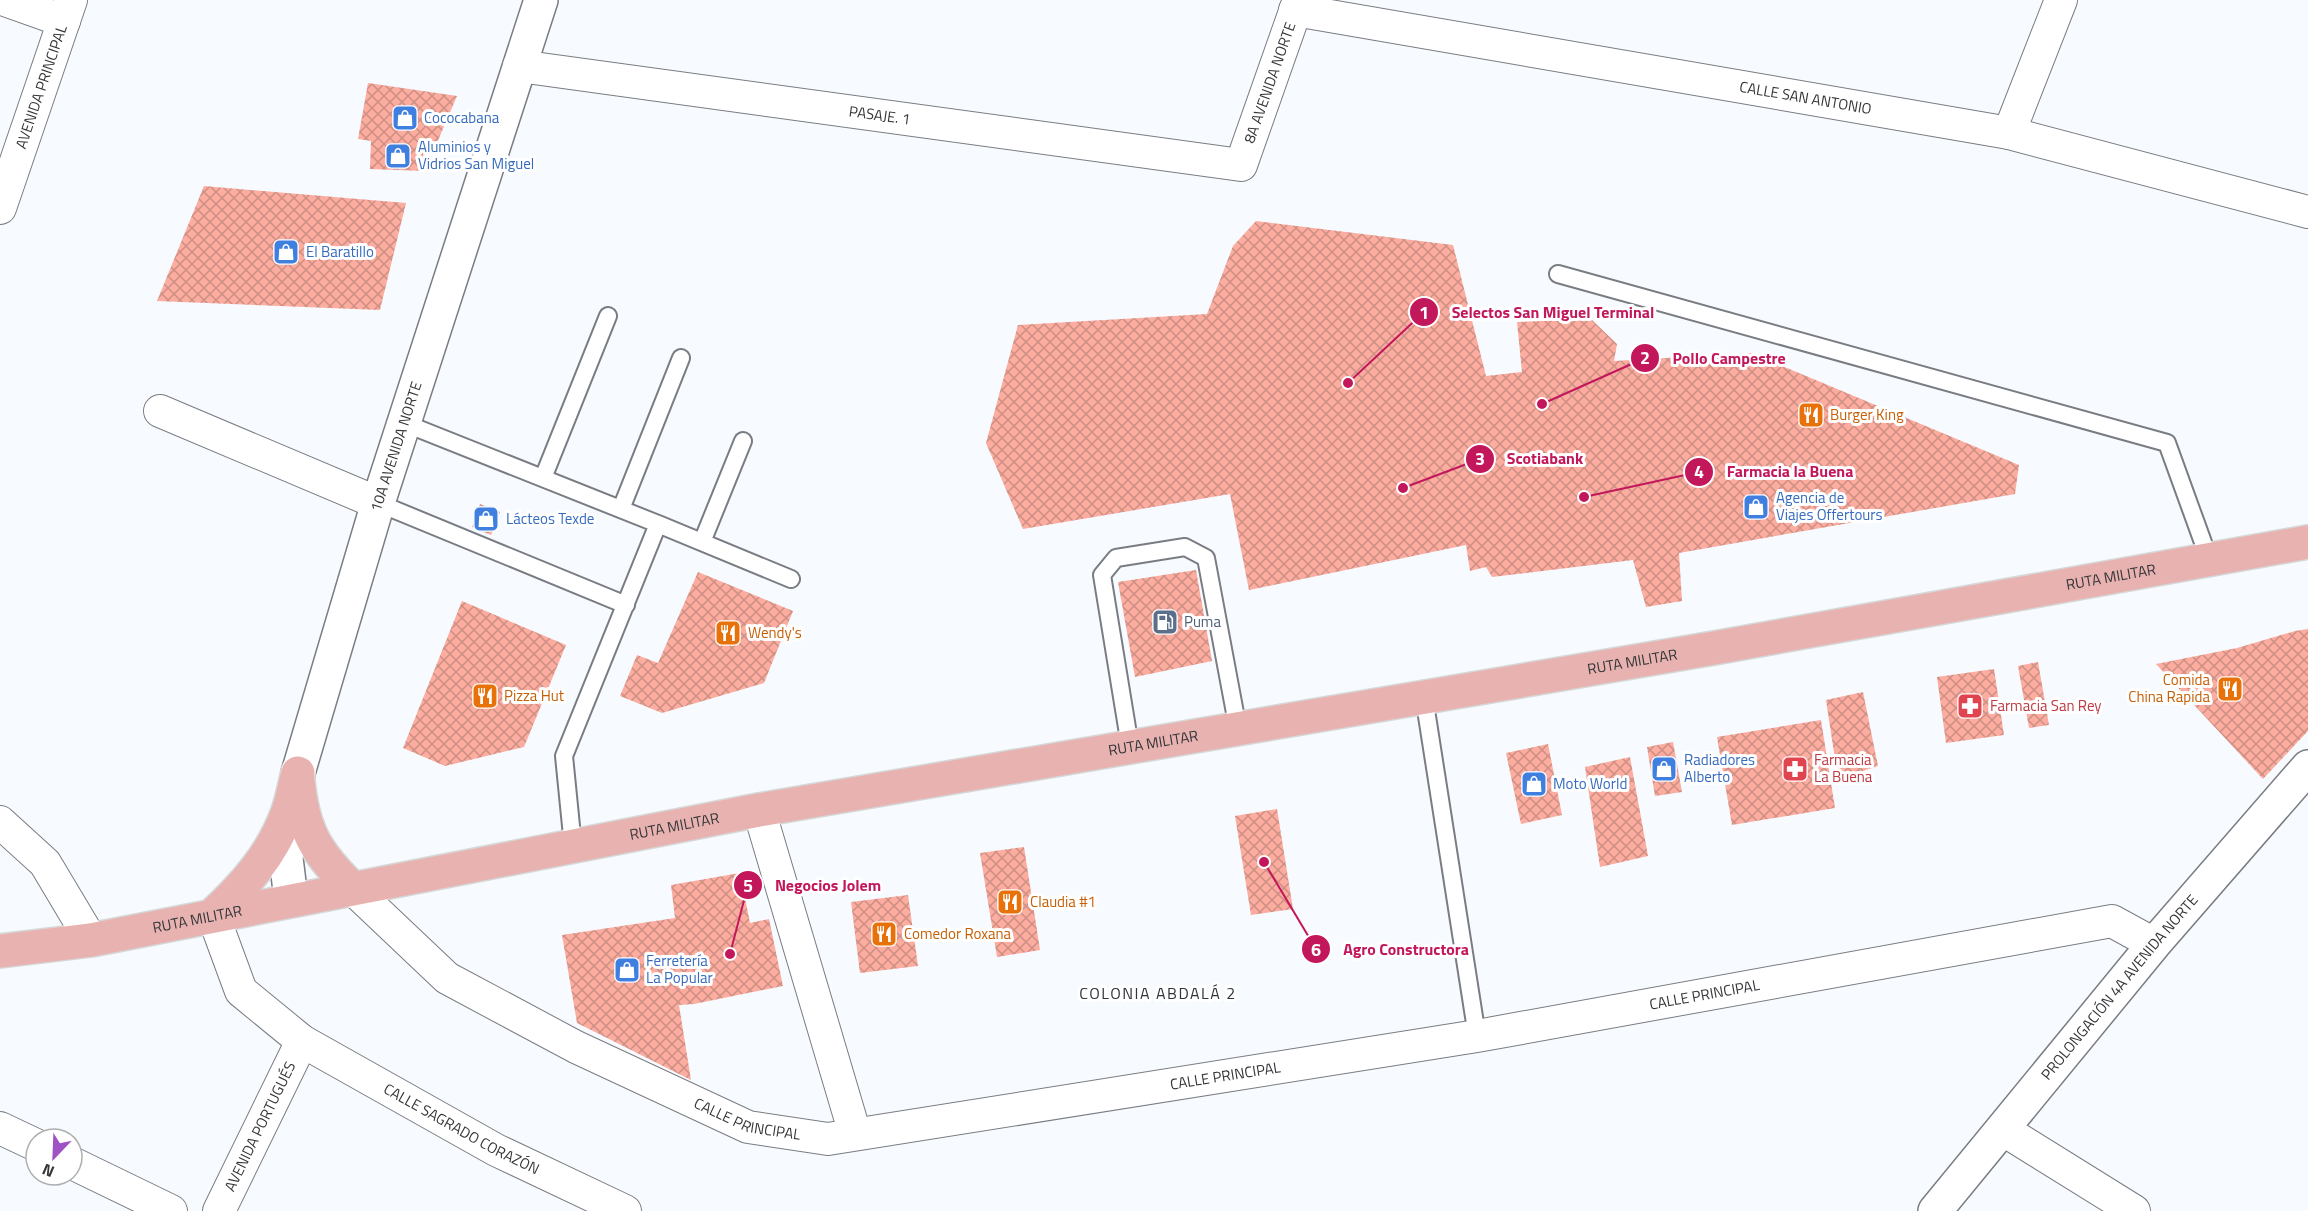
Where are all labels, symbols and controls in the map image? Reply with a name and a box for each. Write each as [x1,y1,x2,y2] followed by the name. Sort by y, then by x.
[1238,19,1301,146] street label: 8A AVENIDA NORTE
[9,22,73,152] street label: AVENIDA PRINCIPAL
[1738,75,1874,120] street label: CALLE SAN ANTONIO
[848,99,912,131] street label: PASAJE. 1
[390,103,420,133] shop icon: Cococabana
[424,106,500,129] place label: Cococabana
[418,135,534,175] place label: Aluminios y Vidrios San Miguel
[383,141,413,171] shop icon: Aluminios y Vidrios San Miguel
[271,237,301,267] shop icon: El Baratillo
[306,240,374,263] place label: El Baratillo
[1409,295,1666,329] callout: Selectos San Miguel Terminal
[1419,299,1429,326] text: 1
[1452,300,1654,324] text: Selectos San Miguel Terminal
[1630,341,1797,375] callout: Pollo Campestre
[1640,344,1650,371] text: 2
[1672,346,1786,370] text: Pollo Campestre
[364,378,428,514] street label: 10A AVENIDA NORTE
[1796,400,1826,430] restaurant icon: Burger King
[1830,403,1904,426] place label: Burger King
[1465,442,1595,476] callout: Scotiabank
[1475,445,1485,472] text: 3
[1507,446,1584,470] text: Scotiabank
[1684,455,1865,489] callout: Farmacia la Buena
[1694,458,1704,485] text: 4
[1727,459,1853,483] text: Farmacia la Buena
[1776,486,1882,526] place label: Agencia de Viajes Offertours
[1741,492,1771,522] shop icon: Agencia de Viajes Offertours
[471,504,501,534] shop icon: Lácteos Texde
[506,507,594,530] place label: Lácteos Texde
[2064,557,2158,596] street label: RUTA MILITAR
[1150,607,1180,637] fuel station icon: Puma
[1184,610,1221,633] place label: Puma
[713,618,743,648] restaurant icon: Wendy's
[748,621,802,644] place label: Wendy's
[1585,642,1679,680] street label: RUTA MILITAR
[2128,668,2210,708] place label: Comida China Rapida
[2215,674,2245,704] restaurant icon: Comida China Rapida
[470,681,500,711] restaurant icon: Pizza Hut
[504,684,565,707] place label: Pizza Hut
[1955,691,1985,721] pharmacy icon: Farmacia San Rey
[1990,694,2102,717] place label: Farmacia San Rey
[1106,724,1200,762] street label: RUTA MILITAR
[1684,748,1755,788] place label: Radiadores Alberto
[1814,748,1873,788] place label: Farmacia La Buena
[1649,754,1679,784] shop icon: Radiadores Alberto
[1780,754,1810,784] pharmacy icon: Farmacia La Buena
[1519,769,1549,799] shop icon: Moto World
[1553,772,1627,795] place label: Moto World
[627,806,721,846] street label: RUTA MILITAR
[733,868,893,902] callout: Negocios Jolem
[743,872,753,899] text: 5
[775,873,881,897] text: Negocios Jolem
[995,887,1025,917] restaurant icon: Claudia #1
[2035,889,2203,1085] street label: PROLONGACIÓN 4A AVENIDA NORTE
[1030,890,1096,913] place label: Claudia #1
[150,899,244,939] street label: RUTA MILITAR
[869,919,899,949] restaurant icon: Comedor Roxana
[904,922,1012,945] place label: Comedor Roxana
[1301,932,1481,966] callout: Agro Constructora
[1311,936,1321,963] text: 6
[1343,937,1469,961] text: Agro Constructora
[646,949,713,989] place label: Ferretería La Popular
[612,955,642,985] shop icon: Ferretería La Popular
[1647,973,1761,1016] street label: CALLE PRINCIPAL
[1079,981,1237,1005] district label: COLONIA ABDALÁ 2
[1168,1055,1282,1096] street label: CALLE PRINCIPAL
[218,1057,301,1195] street label: AVENIDA PORTUGUÉS
[379,1077,543,1180] street label: CALLE SAGRADO CORAZÓN
[690,1091,802,1146] street label: CALLE PRINCIPAL
[24,1127,84,1187] north arrow
[38,1158,58,1184] text: N

